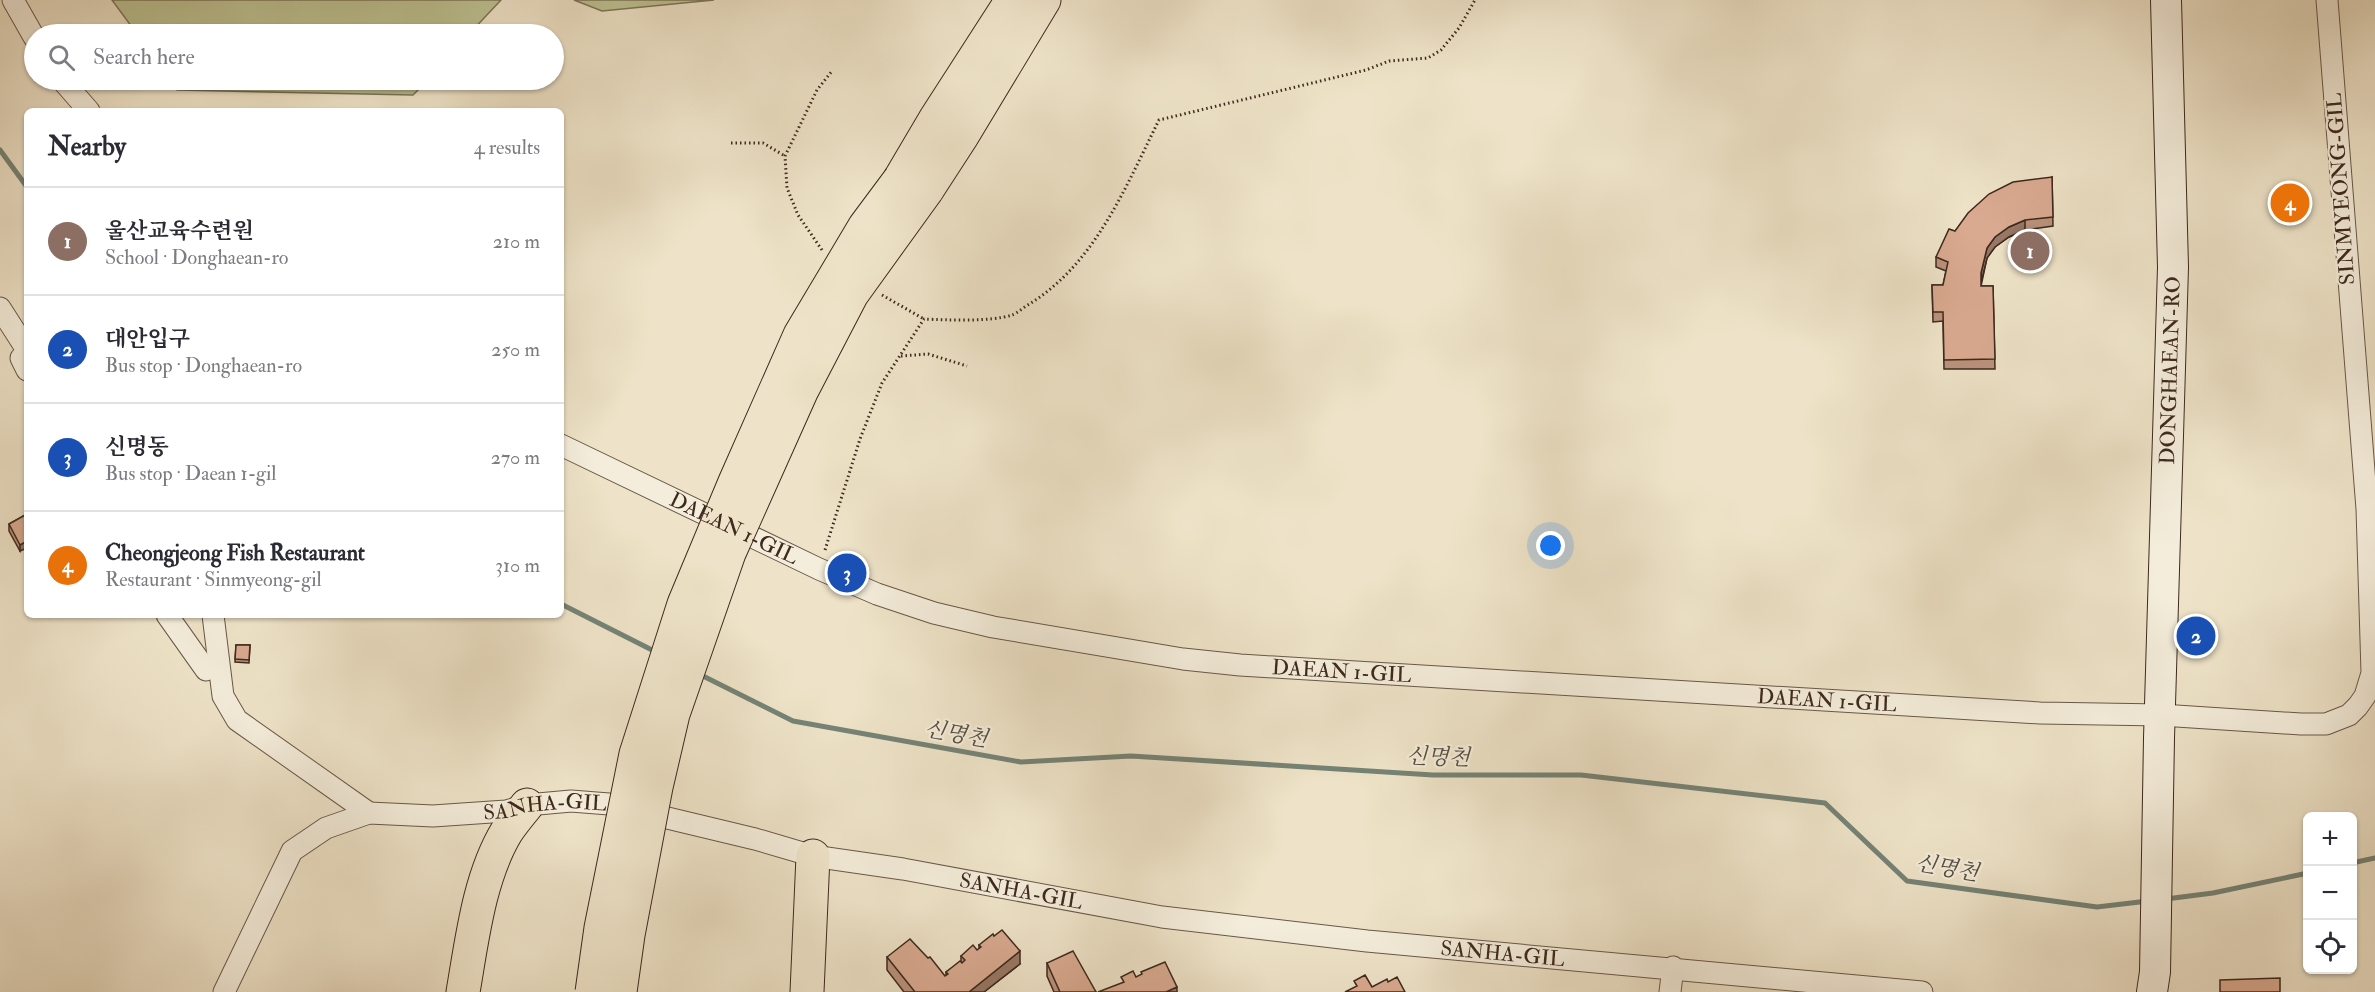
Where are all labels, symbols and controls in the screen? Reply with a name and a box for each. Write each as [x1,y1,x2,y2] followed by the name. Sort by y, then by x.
[24,24,564,90] search box
[45,41,78,74] icon: search
[93,43,195,71] text: Search here
[2321,92,2361,286] street label: SINMYEONG-GIL
[48,131,126,163] text: Nearby
[474,135,540,160] text: 4 results
[2270,180,2310,226] pin: 4
[105,217,254,245] text: 울산교육수련원
[2010,228,2050,274] pin: 1
[64,229,71,254] text: 1
[493,229,540,254] text: 210 m
[105,245,288,270] text: School · Donghaean-ro
[2154,276,2186,465] street label: DONGHAEAN-RO
[105,325,190,353] text: 대안입구
[62,337,73,362] text: 2
[491,337,540,362] text: 250 m
[105,353,302,378] text: Bus stop · Donghaean-ro
[105,433,169,461] text: 신명동
[64,445,71,470] text: 3
[491,445,540,470] text: 270 m
[105,461,276,486] text: Bus stop · Daean 1-gil
[665,486,803,571] street label: DAEAN 1-GIL
[1536,531,1565,560] your location
[105,539,365,567] text: Cheongjeong Fish Restaurant
[828,550,866,596] pin: 3
[62,553,73,578] text: 4
[495,553,540,578] text: 310 m
[105,567,322,592] text: Restaurant · Sinmyeong-gil
[2176,614,2216,658] pin: 2
[1271,653,1412,689] street label: DAEAN 1-GIL
[1756,683,1897,718] street label: DAEAN 1-GIL
[922,715,992,754] water label: 신명천
[1406,742,1472,772] water label: 신명천
[482,787,608,826] street label: SANHA-GIL
[2303,812,2357,974] map controls
[2303,812,2357,866] button: +
[1913,849,1983,888] water label: 신명천
[957,866,1085,915] street label: SANHA-GIL
[2303,866,2357,920] button: −
[2303,920,2357,974] button: locate
[1439,934,1566,973] street label: SANHA-GIL

